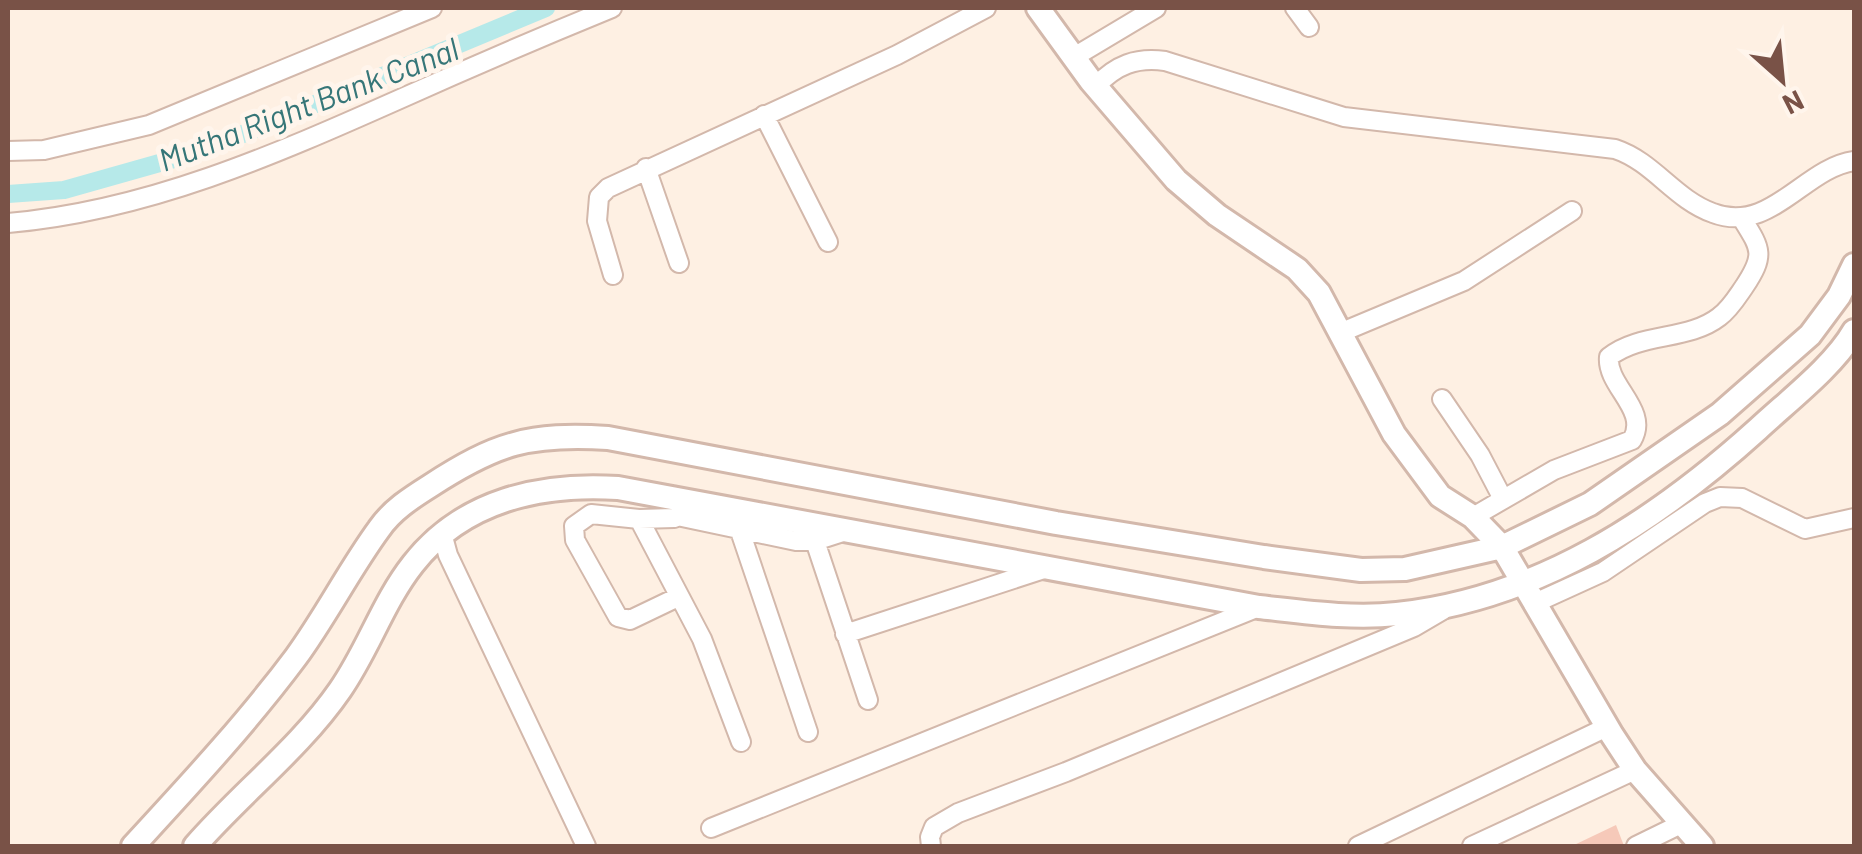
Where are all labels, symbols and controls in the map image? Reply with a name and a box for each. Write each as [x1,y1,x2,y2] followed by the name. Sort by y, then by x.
[153,28,463,178] water label: Mutha Right Bank Canal
[1732,30,1832,130] north arrow
[1778,84,1810,123] text: N

